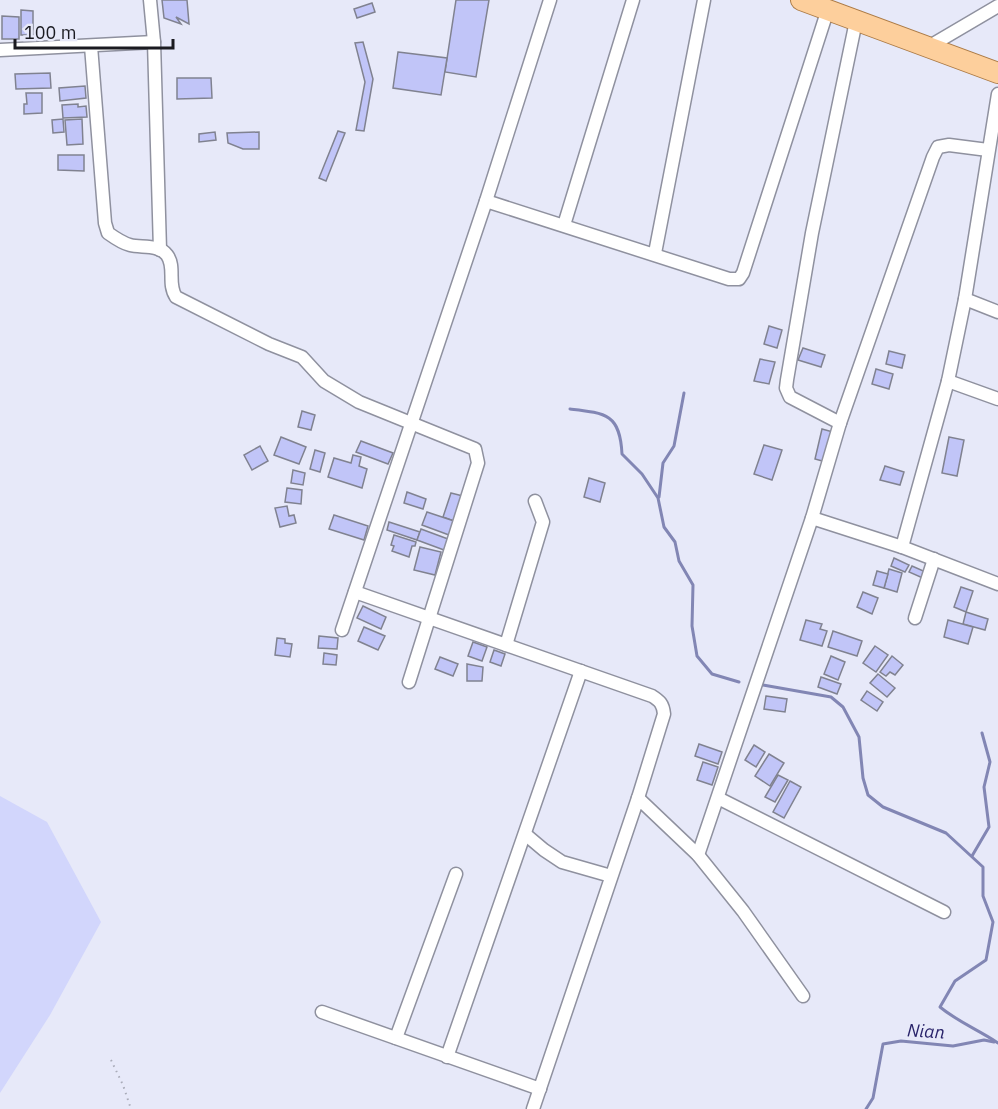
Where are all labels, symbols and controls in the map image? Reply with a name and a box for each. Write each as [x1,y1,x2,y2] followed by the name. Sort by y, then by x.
[15,12,172,50] scale bar
[24,21,76,44] text: 100 m
[906,1018,946,1044] water label: Nian

